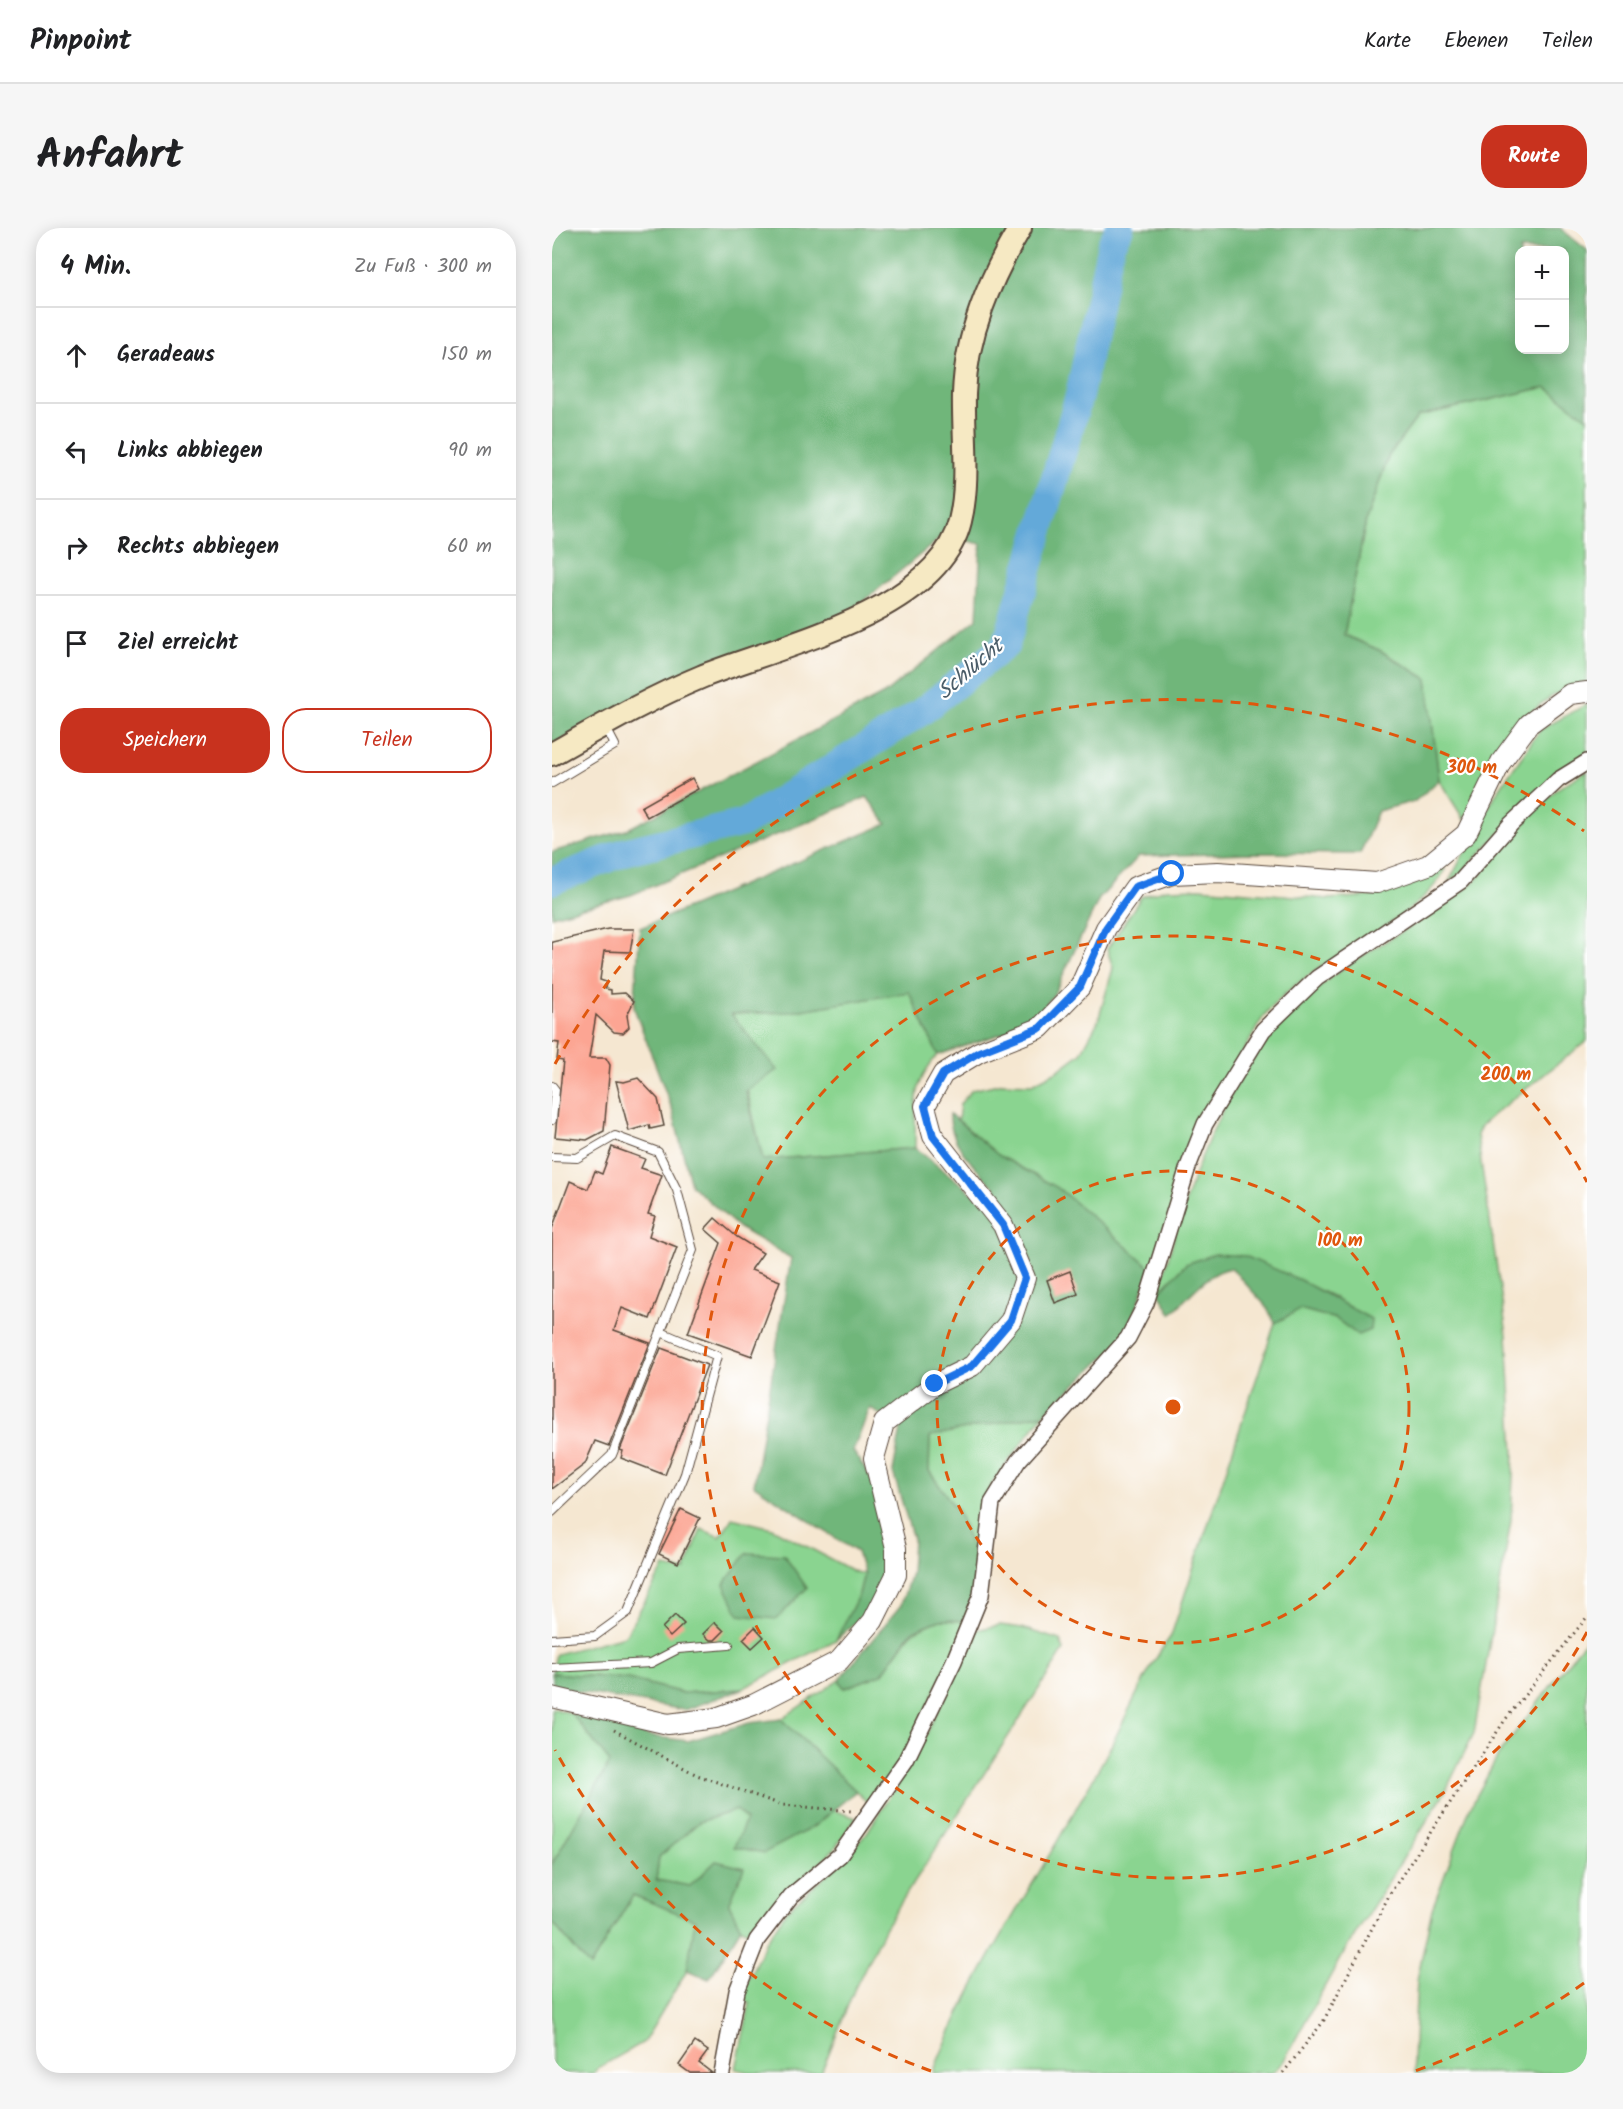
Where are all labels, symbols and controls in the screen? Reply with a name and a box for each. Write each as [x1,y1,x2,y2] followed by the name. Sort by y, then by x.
[30,19,131,64] text: Pinpoint
[1364,25,1411,58] text: Karte
[1444,25,1509,58] text: Ebenen
[1542,25,1593,58] text: Teilen
[36,123,183,190] text: Anfahrt
[1481,125,1587,188] button: Route
[60,246,131,288] text: 4 Min.
[1515,246,1569,354] map controls
[1515,246,1569,300] button: +
[354,251,492,283] text: Zu Fuß · 300 m
[1515,300,1569,354] button: −
[117,338,215,373] text: Geradeaus
[60,339,93,372] icon: ahead
[441,339,492,371] text: 150 m
[117,434,263,469] text: Links abbiegen
[60,435,93,468] icon: left
[448,435,492,467] text: 90 m
[117,530,279,565] text: Rechts abbiegen
[60,531,93,564] icon: right
[447,531,492,563] text: 60 m
[117,626,238,661] text: Ziel erreicht
[60,627,93,660] icon: arrive
[930,628,1015,709] water label: Schlücht
[60,708,270,773] button: Speichern
[282,708,492,773] button: Teilen
[1446,754,1497,783] text: 300 m
[1158,860,1184,886] route start
[1481,1061,1532,1090] text: 200 m
[1317,1227,1363,1256] text: 100 m
[921,1370,947,1396] route end
[1163,1397,1183,1417] centre of rings

